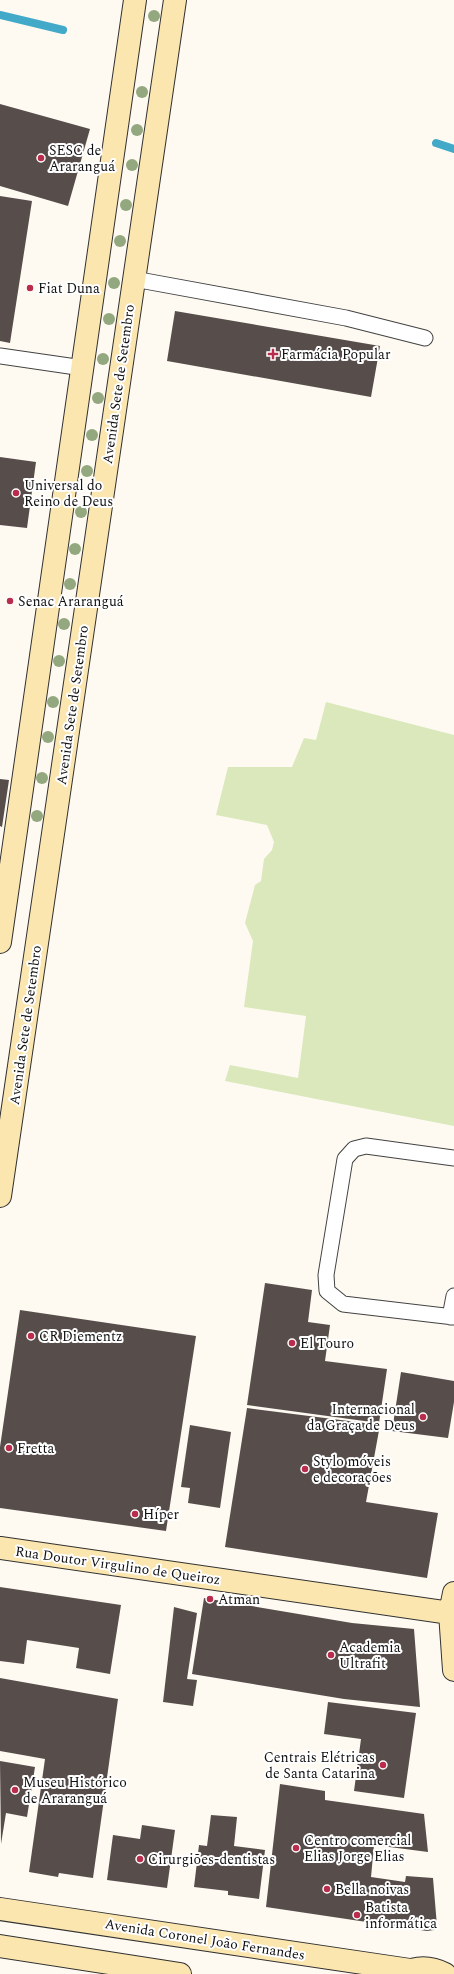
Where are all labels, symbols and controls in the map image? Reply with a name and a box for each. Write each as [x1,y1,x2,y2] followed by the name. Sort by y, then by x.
[49,140,115,177] place label: SESC de Araranguá
[36,153,46,163] marker: SESC de Araranguá
[38,278,100,299] place label: Fiat Duna
[25,283,35,293] marker: Fiat Duna
[97,303,140,465] street label: Avenida Sete de Setembro
[281,344,391,365] place label: Farmácia Popular
[268,349,278,359] marker: Farmácia Popular
[24,475,113,512] place label: Universal do Reino de Deus
[11,488,21,498] marker: Universal do Reino de Deus
[18,591,124,612] place label: Senac Araranguá
[5,596,15,606] marker: Senac Araranguá
[51,624,94,786] street label: Avenida Sete de Setembro
[4,944,47,1106] street label: Avenida Sete de Setembro
[39,1326,123,1347] place label: CR Diementz
[26,1331,36,1341] marker: CR Diementz
[300,1333,354,1354] place label: El Touro
[287,1338,297,1348] marker: El Touro
[307,1399,415,1436] place label: Internacional da Graça de Deus
[418,1412,428,1422] marker: Internacional da Graça de Deus
[17,1438,54,1459] place label: Fretta
[4,1443,14,1453] marker: Fretta
[313,1451,392,1488] place label: Stylo móveis e decorações
[300,1464,310,1474] marker: Stylo móveis e decorações
[143,1504,180,1525] place label: Híper
[130,1509,140,1519] marker: Híper
[14,1541,222,1590] street label: Rua Doutor Virgulino de Queiroz
[218,1589,260,1610] place label: Atman
[205,1594,215,1604] marker: Atman
[339,1637,401,1674] place label: Academia Ultrafit
[326,1650,336,1660] marker: Academia Ultrafit
[264,1747,375,1784] place label: Centrais Elétricas de Santa Catarina
[378,1760,388,1770] marker: Centrais Elétricas de Santa Catarina
[23,1772,127,1809] place label: Museu Histórico de Araranguá
[10,1785,20,1795] marker: Museu Histórico de Araranguá
[304,1830,411,1867] place label: Centro comercial Elias Jorge Elias
[291,1843,301,1853] marker: Centro comercial Elias Jorge Elias
[148,1849,275,1870] place label: Cirurgiões-dentistas
[135,1854,145,1864] marker: Cirurgiões-dentistas
[335,1879,409,1900] place label: Bella noivas
[322,1884,332,1894] marker: Bella noivas
[365,1897,437,1934] place label: Batista informática
[352,1910,362,1920] marker: Batista informática
[103,1913,307,1966] street label: Avenida Coronel João Fernandes

